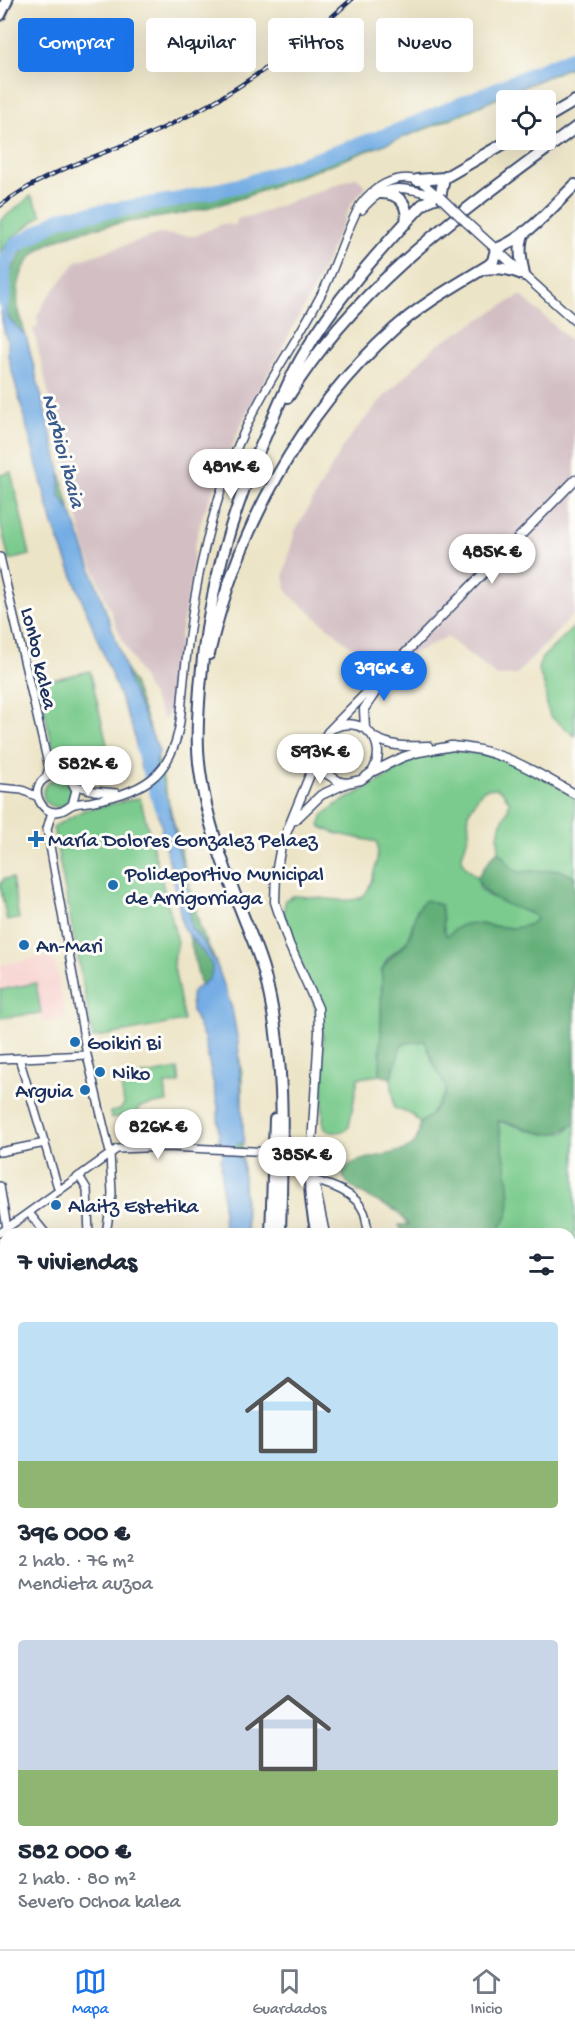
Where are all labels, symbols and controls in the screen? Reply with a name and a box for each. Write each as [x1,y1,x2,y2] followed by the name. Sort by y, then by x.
[18,18,134,72] chip: Comprar
[146,18,256,72] chip: Alquilar
[268,18,364,72] chip: Filtros
[376,18,473,72] chip: Nuevo
[496,90,556,150] map controls
[496,90,556,150] button: locate
[33,391,89,513] water label: Nerbioi ibaia
[182,449,280,500] pin: 481K €
[203,457,259,480] text: 481K €
[443,534,541,585] pin: 485K €
[463,542,521,565] text: 485K €
[13,605,61,713] street label: Lonbo kalea
[335,651,433,702] pin: 396K €
[355,659,413,682] text: 396K €
[271,734,369,785] pin: 593K €
[291,742,349,765] text: 593K €
[39,746,137,797] pin: 582K €
[59,754,117,777] text: 582K €
[48,830,318,855] place label: María Dolores Gonzalez Pelaez
[29,832,43,846] marker: María Dolores Gonzalez Pelaez
[124,864,324,913] place label: Polideportivo Municipal de Arrigorriaga
[106,878,120,892] marker: Polideportivo Municipal de Arrigorriaga
[36,936,103,961] place label: An-Mari
[17,938,31,952] marker: An-Mari
[87,1033,162,1058] place label: Goikiri Bi
[68,1035,82,1049] marker: Goikiri Bi
[112,1063,151,1088] place label: Niko
[93,1065,107,1079] marker: Niko
[15,1081,74,1106] place label: Arguia
[78,1083,92,1097] marker: Arguia
[109,1109,207,1160] pin: 826K €
[129,1117,187,1140] text: 826K €
[253,1137,351,1188] pin: 385K €
[272,1145,332,1168] text: 385K €
[68,1196,200,1221] place label: Alaitz Estetika
[49,1198,63,1212] marker: Alaitz Estetika
[525,1248,558,1281] icon: filters
[18,1249,137,1280] text: 7 viviendas
[234,1361,342,1469] icon: home
[18,1520,130,1551] text: 396 000 €
[18,1551,134,1574] text: 2 hab. · 76 m²
[18,1574,153,1597] text: Mendieta auzoa
[234,1679,342,1787] icon: home
[18,1838,131,1869] text: 582 000 €
[18,1869,136,1892] text: 2 hab. · 80 m²
[18,1892,181,1915] text: Severo Ochoa kalea
[72,1965,109,2020] tab: Mapa
[252,1965,326,2020] tab: Guardados
[470,1965,503,2020] tab: Inicio

